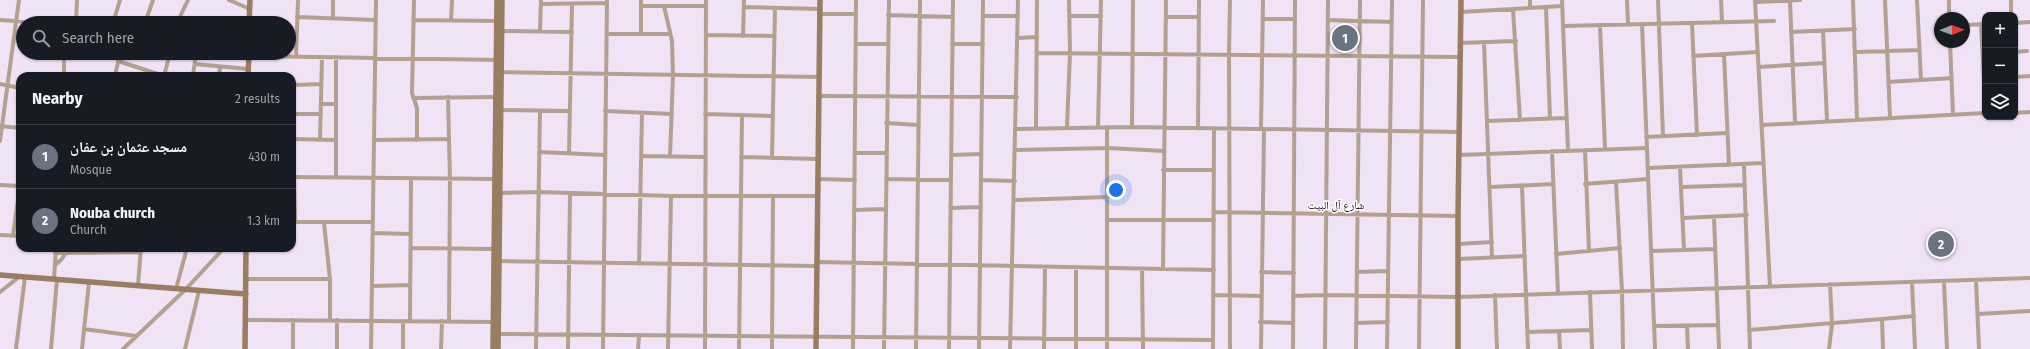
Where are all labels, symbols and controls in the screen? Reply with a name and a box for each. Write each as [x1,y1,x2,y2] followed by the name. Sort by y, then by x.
[1934,12,1970,48] north arrow
[1982,12,2018,120] map controls
[1982,12,2018,48] button: +
[16,16,296,60] search box
[1332,23,1358,53] pin: 1
[30,27,52,49] icon: search
[62,29,134,47] text: Search here
[1982,48,2018,84] button: −
[1982,84,2018,120] button: layers
[32,88,83,109] text: Nearby
[235,91,280,106] text: 2 results
[70,138,187,156] text: مسجد عثمان بن عفان
[42,149,48,164] text: 1
[248,149,280,164] text: 430 m
[70,162,112,177] text: Mosque
[1106,180,1126,200] your location
[1308,199,1364,212] street label: شارع آل البيت
[70,204,155,222] text: Nouba church
[42,213,48,228] text: 2
[247,213,280,228] text: 1.3 km
[70,222,107,237] text: Church
[1928,229,1954,259] pin: 2

